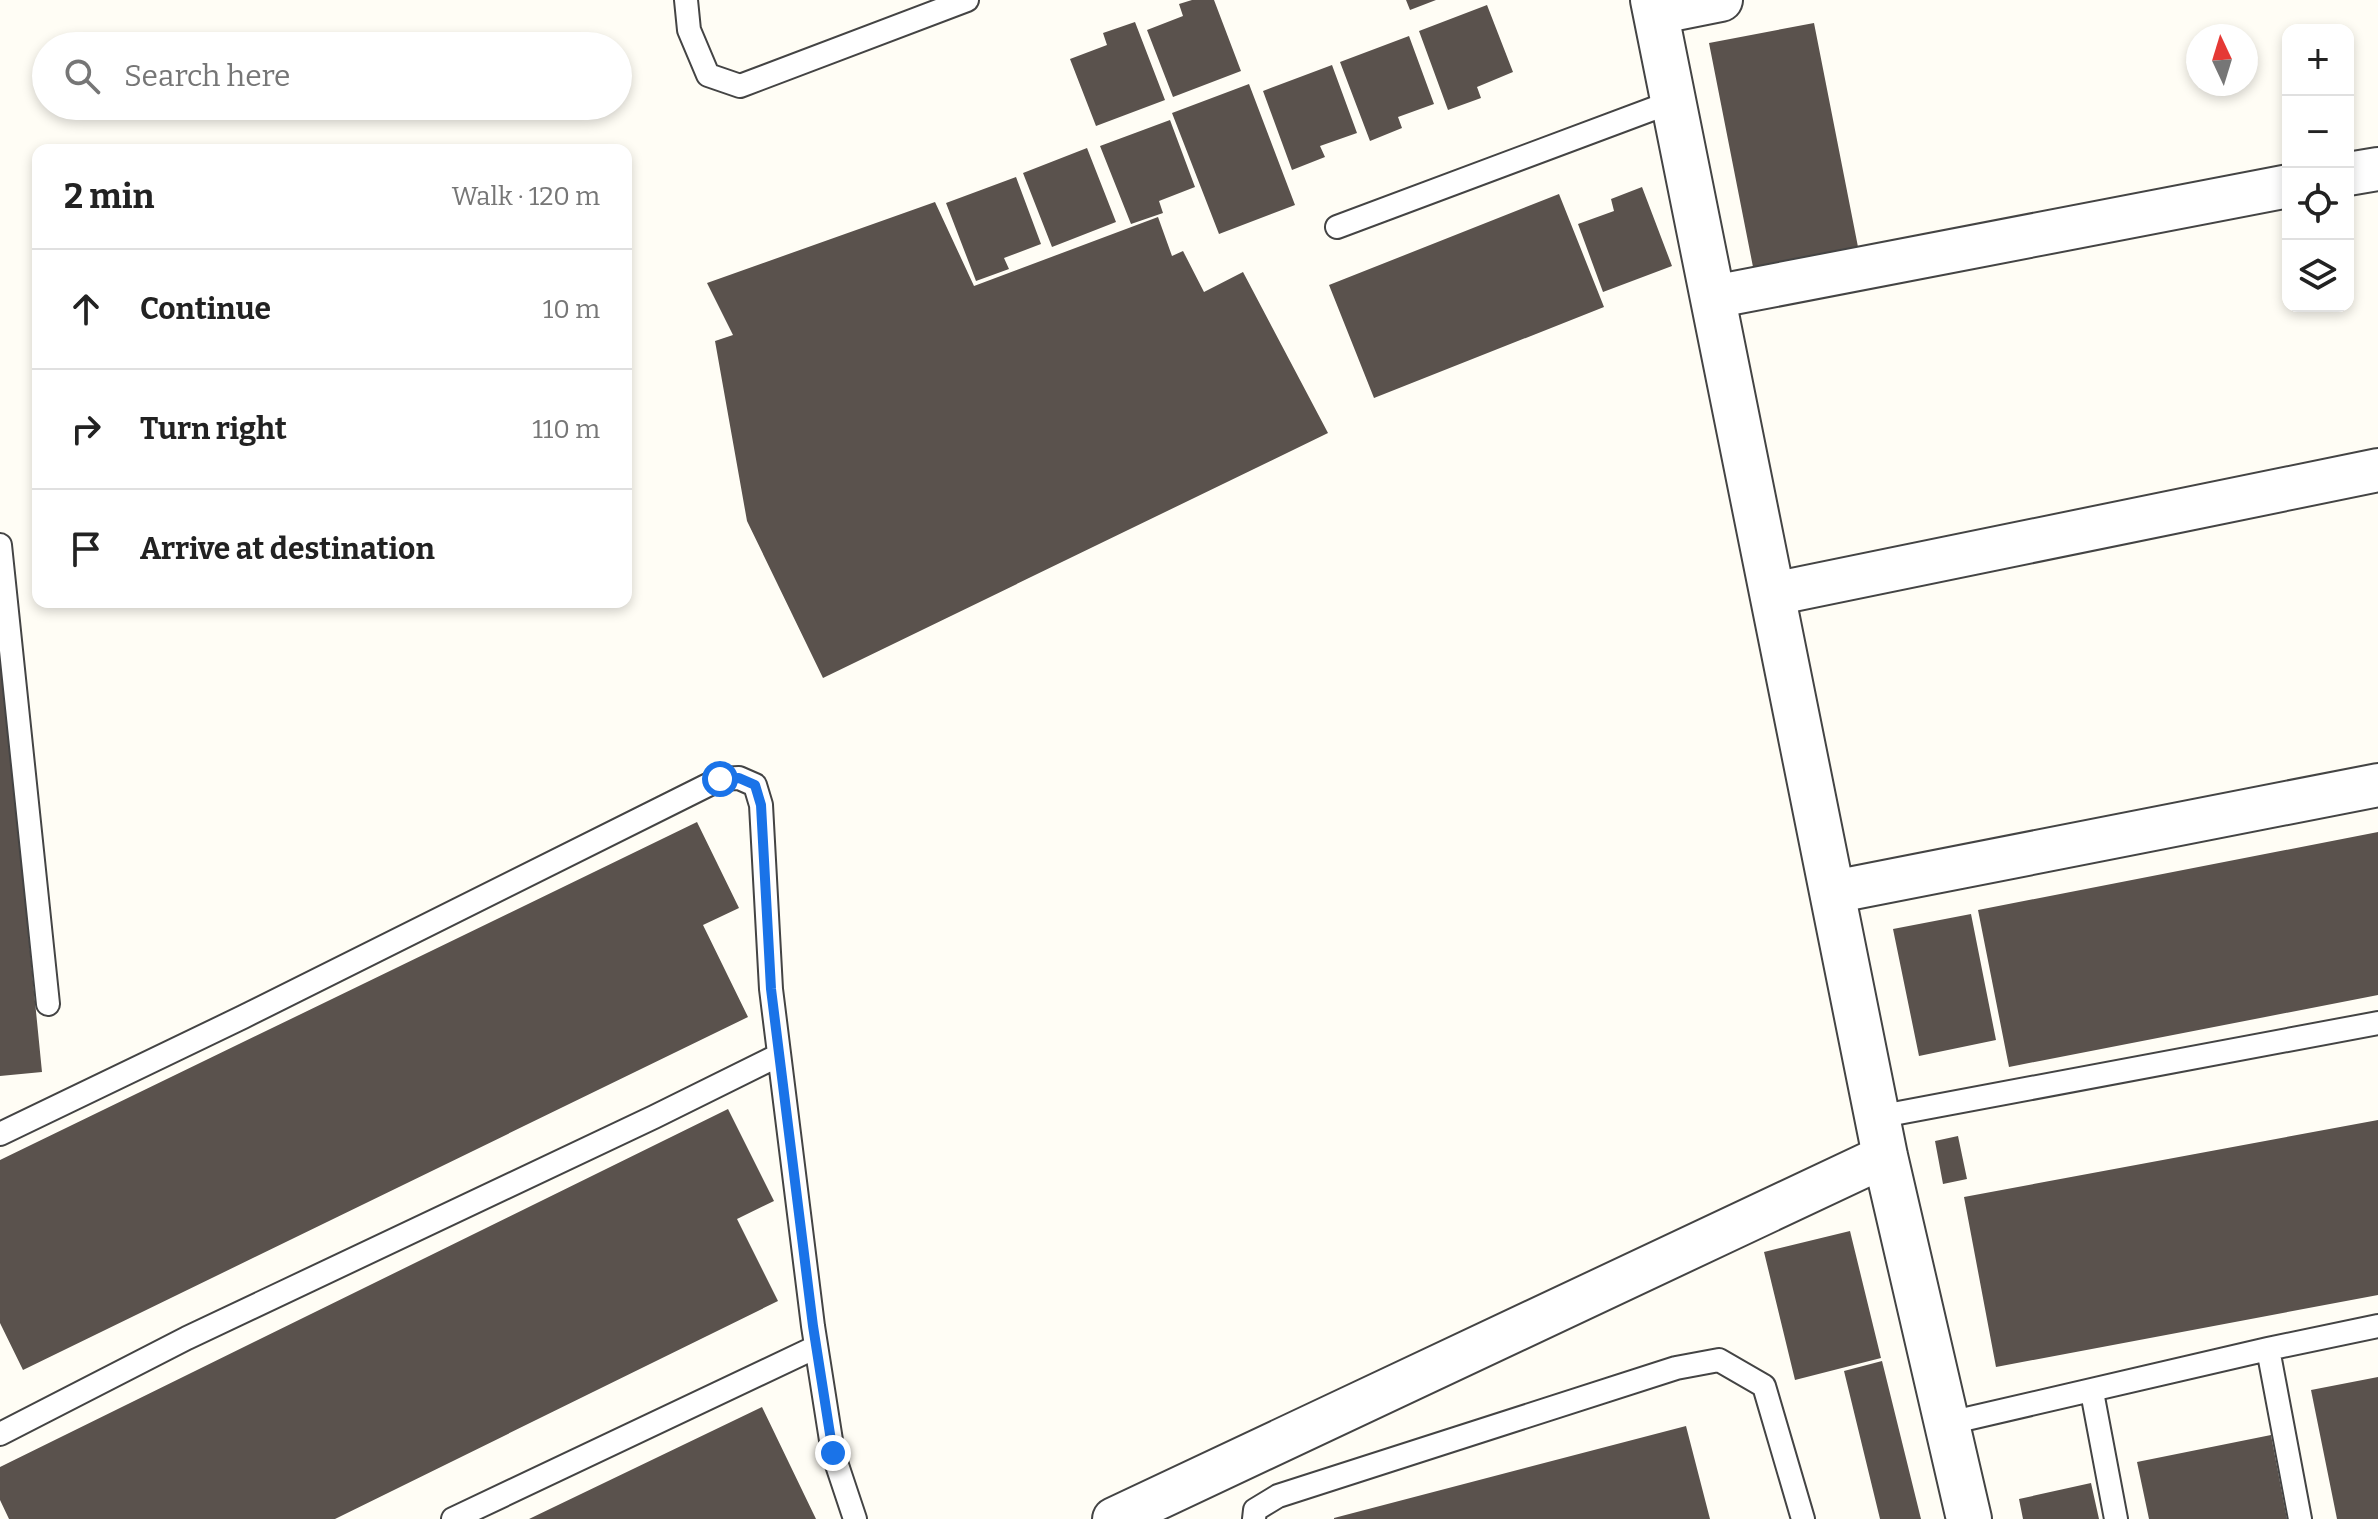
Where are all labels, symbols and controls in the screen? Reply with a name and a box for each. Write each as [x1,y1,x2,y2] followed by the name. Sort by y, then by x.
[2186,24,2258,96] north arrow
[2282,24,2354,312] map controls
[2282,24,2354,96] button: +
[32,32,632,120] search box
[60,54,104,98] icon: search
[124,58,291,94] text: Search here
[2282,96,2354,168] button: −
[2282,168,2354,240] button: locate
[64,176,154,217] text: 2 min
[452,181,600,212] text: Walk · 120 m
[2282,240,2354,312] button: layers
[64,287,108,331] icon: ahead
[140,291,271,327] text: Continue
[543,294,600,325] text: 10 m
[64,407,108,451] icon: right
[140,411,287,447] text: Turn right
[532,414,600,445] text: 110 m
[64,527,108,571] icon: arrive
[140,531,435,567] text: Arrive at destination
[702,761,738,797] route start
[815,1435,851,1471] route end

